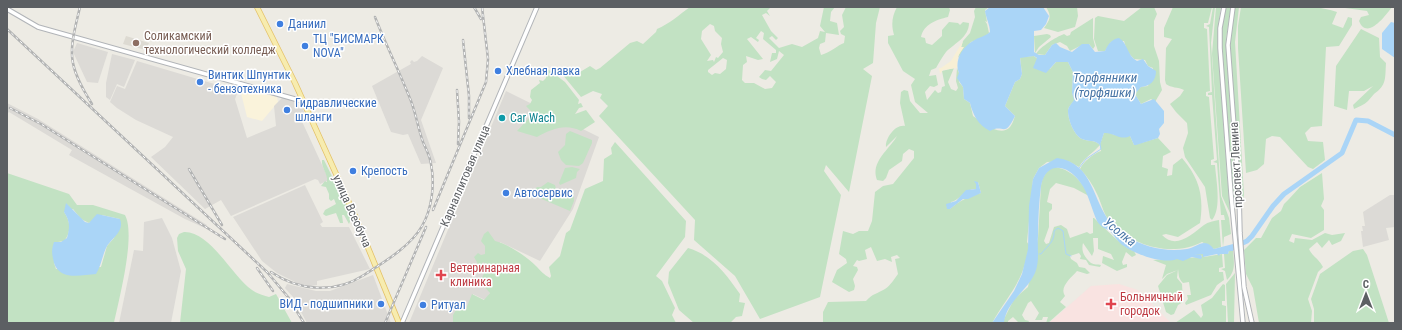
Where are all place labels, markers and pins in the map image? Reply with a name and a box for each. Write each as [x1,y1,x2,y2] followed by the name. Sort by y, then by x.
[288,17,326,31] place label: Даниил
[275,19,285,29] marker: Даниил
[144,29,276,57] place label: Соликамский технологический колледж
[313,32,384,60] place label: ТЦ "БИСМАРК NOVA"
[131,38,141,48] marker: Соликамский технологический колледж
[300,41,310,51] marker: ТЦ "БИСМАРК NOVA"
[506,64,580,78] place label: Хлебная лавка
[493,66,503,76] marker: Хлебная лавка
[208,68,291,96] place label: Винтик Шпунтик - бензотехника
[195,77,205,87] marker: Винтик Шпунтик - бензотехника
[295,96,377,124] place label: Гидравлические шланги
[282,105,292,115] marker: Гидравлические шланги
[510,111,555,125] place label: Car Wach
[497,113,507,123] marker: Car Wach
[361,164,408,178] place label: Крепость
[348,166,358,176] marker: Крепость
[514,186,573,200] place label: Автосервис
[501,188,511,198] marker: Автосервис
[450,261,520,289] place label: Ветеринарная клиника
[435,269,447,281] marker: Ветеринарная клиника
[1120,290,1183,318] place label: Больничный городок
[280,297,373,311] place label: ВИД - подшипники
[431,298,466,312] place label: Ритуал
[1105,298,1117,310] marker: Больничный городок
[376,299,386,309] marker: ВИД - подшипники
[418,300,428,310] marker: Ритуал

